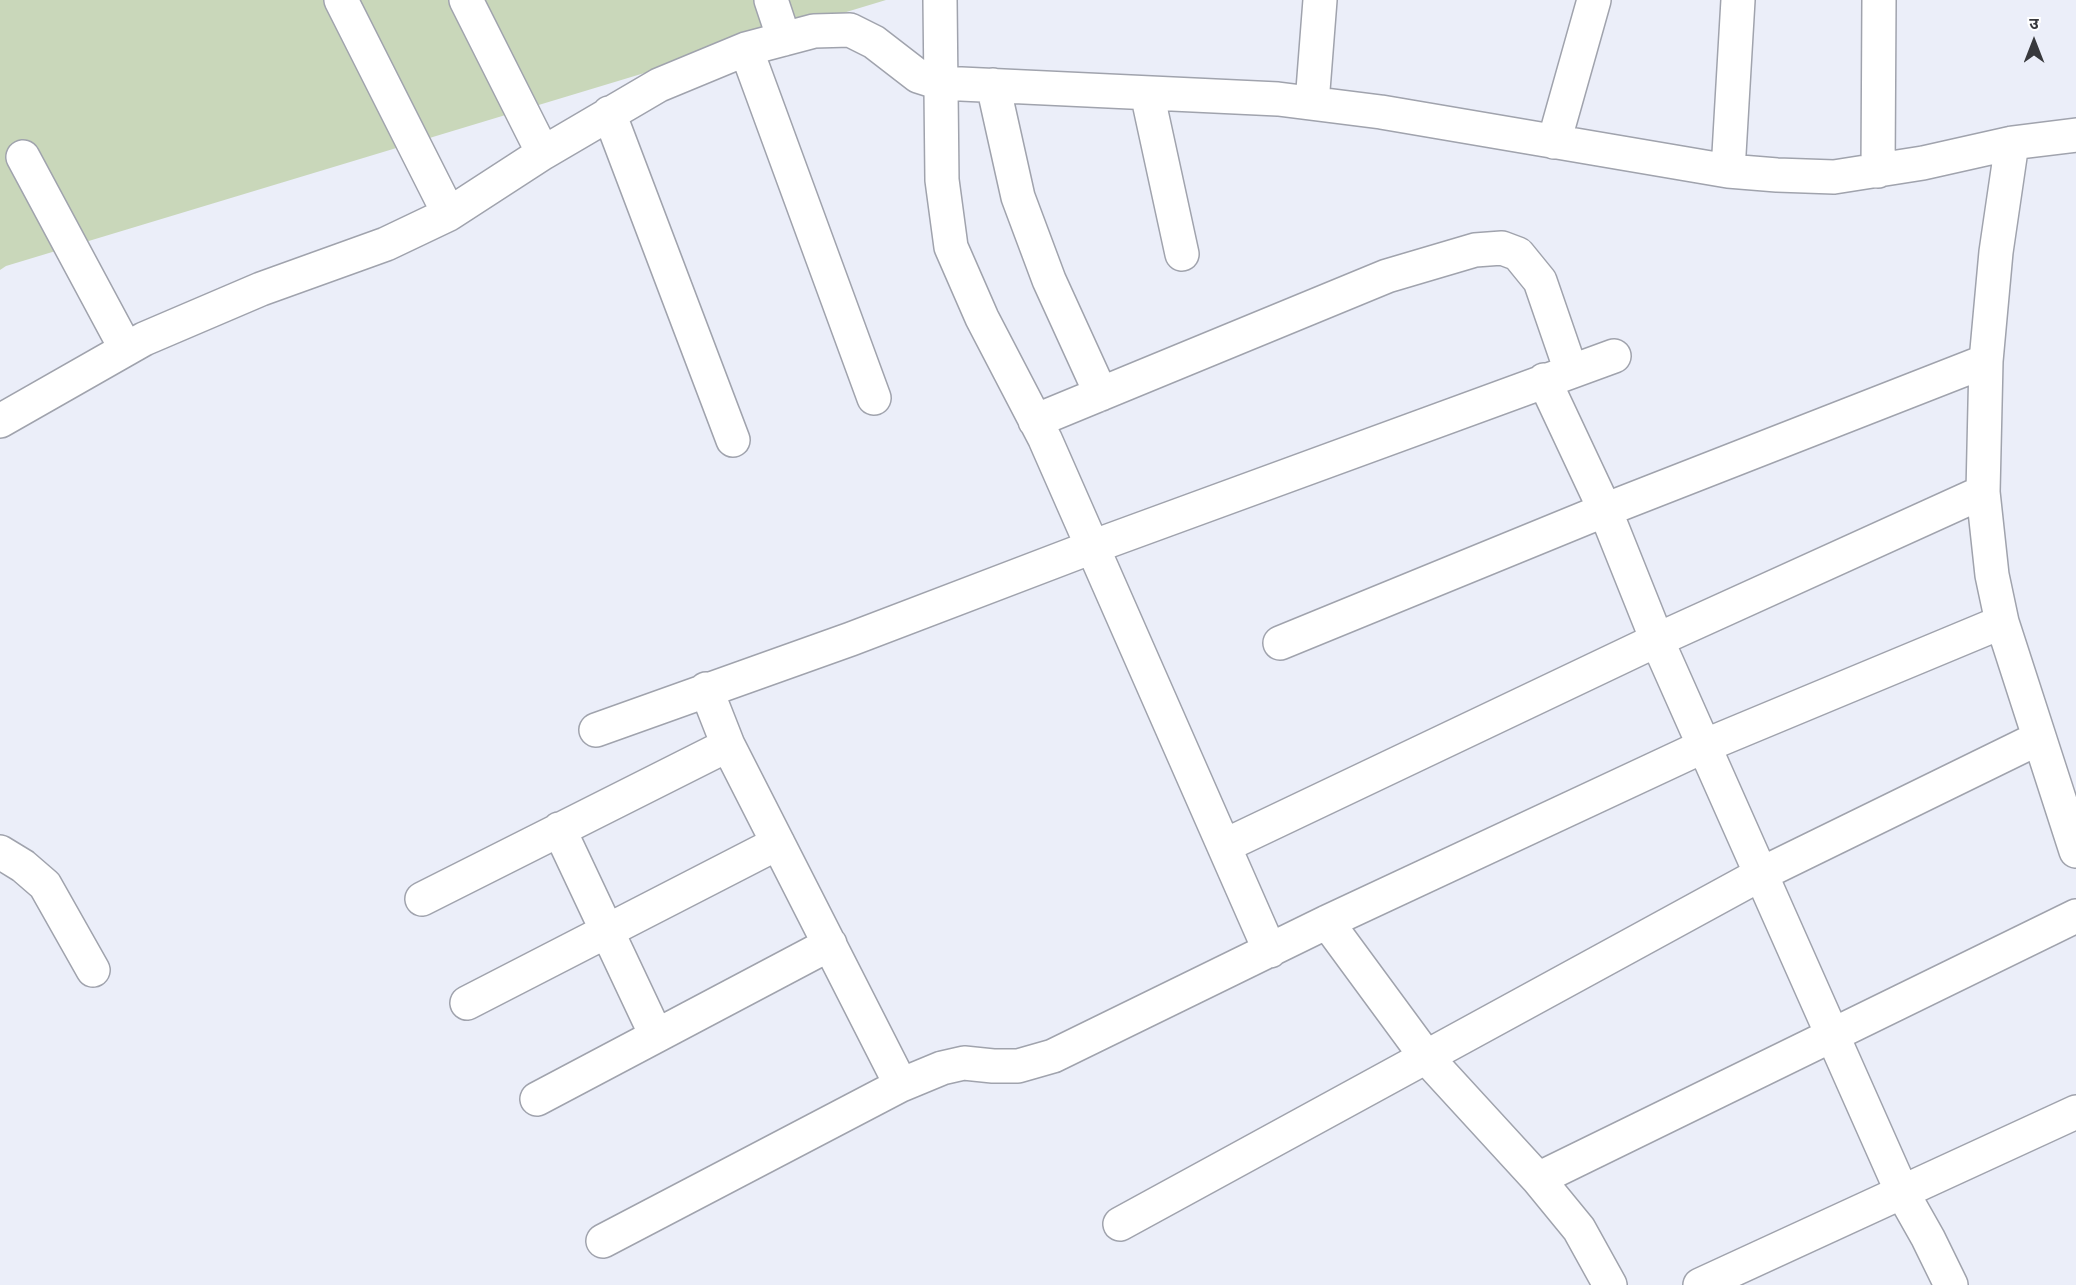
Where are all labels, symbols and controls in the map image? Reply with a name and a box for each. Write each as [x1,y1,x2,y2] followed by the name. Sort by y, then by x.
[2004,12,2064,72] north arrow
[2029,14,2039,33] text: उ

